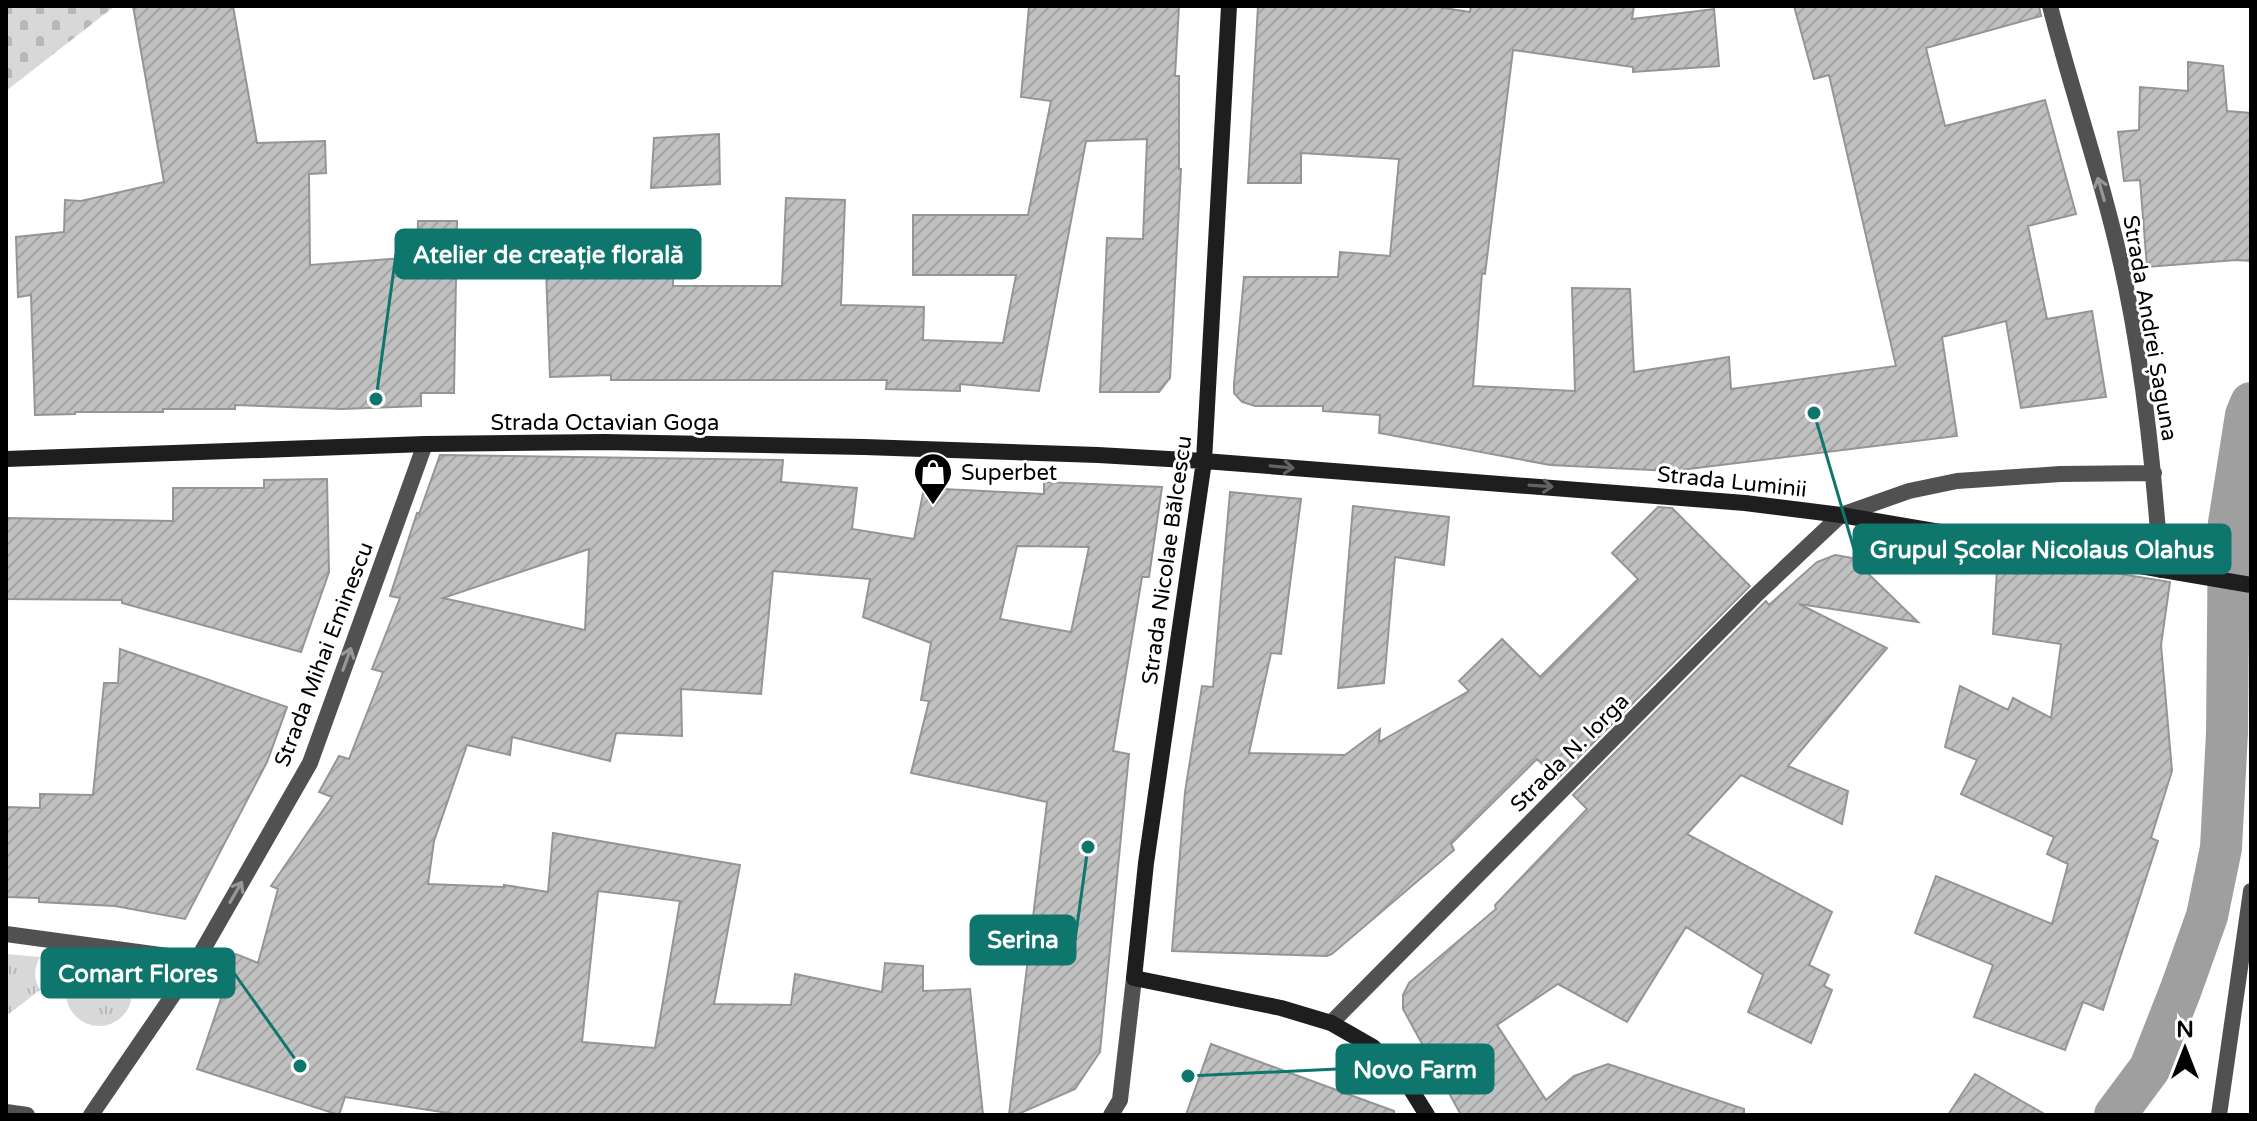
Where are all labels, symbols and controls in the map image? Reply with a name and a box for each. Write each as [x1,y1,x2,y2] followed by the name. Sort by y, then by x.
[2093,177,2107,202] one-way arrow
[2117,213,2183,443] street label: Strada Andrei Șaguna
[396,230,700,278] callout: Atelier de creație florală
[412,241,684,270] text: Atelier de creație florală
[491,410,719,436] street label: Strada Octavian Goga
[1137,434,1197,686] street label: Strada Nicolae Bălcescu
[912,451,954,506] shop icon: Superbet
[961,460,1057,486] place label: Superbet
[1268,460,1295,475] one-way arrow
[1656,461,1808,503] street label: Strada Luminii
[1527,479,1554,494] one-way arrow
[1854,525,2230,573] callout: Grupul Școlar Nicolaus Olahus
[1870,536,2214,565] text: Grupul Școlar Nicolaus Olahus
[269,538,379,770] street label: Strada Mihai Eminescu
[341,646,356,671] one-way arrow
[1505,688,1634,817] street label: Strada N. Iorga
[228,881,244,904] one-way arrow
[971,916,1075,964] callout: Serina
[987,926,1059,955] text: Serina
[42,949,234,997] callout: Comart Flores
[58,960,218,989] text: Comart Flores
[2145,1009,2225,1089] north arrow
[2176,1017,2194,1043] text: N
[1337,1045,1493,1093] callout: Novo Farm
[1353,1056,1477,1085] text: Novo Farm

